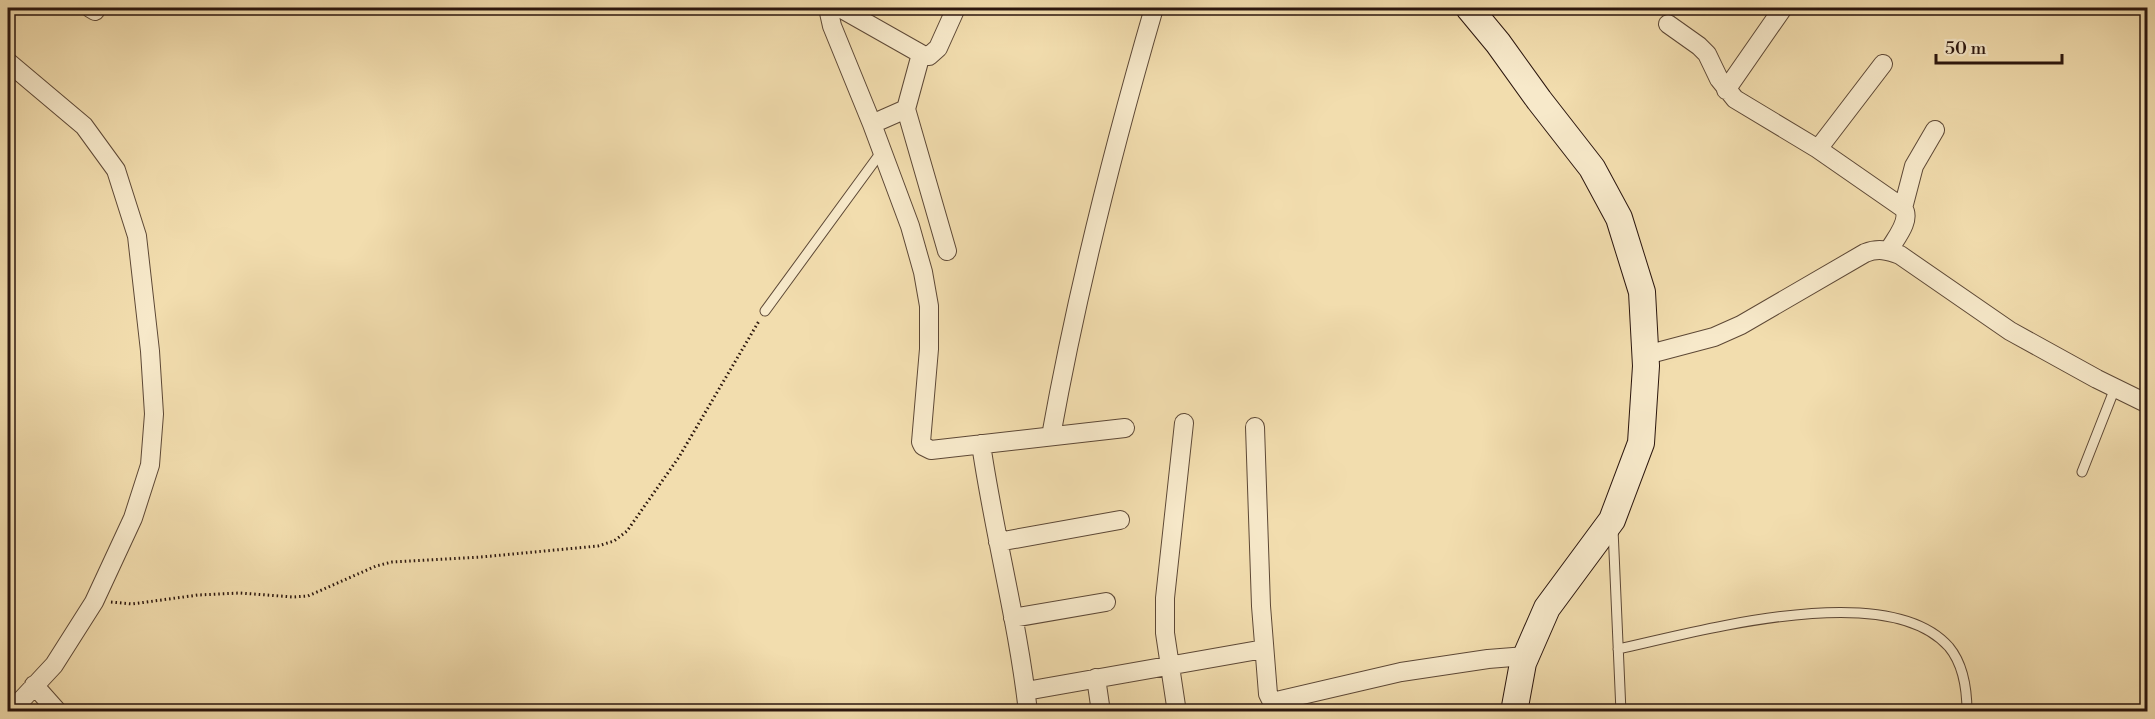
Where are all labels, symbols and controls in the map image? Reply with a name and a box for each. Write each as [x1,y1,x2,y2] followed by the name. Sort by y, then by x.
[1936,27,2062,65] scale bar
[1945,37,1987,60] text: 50 m

